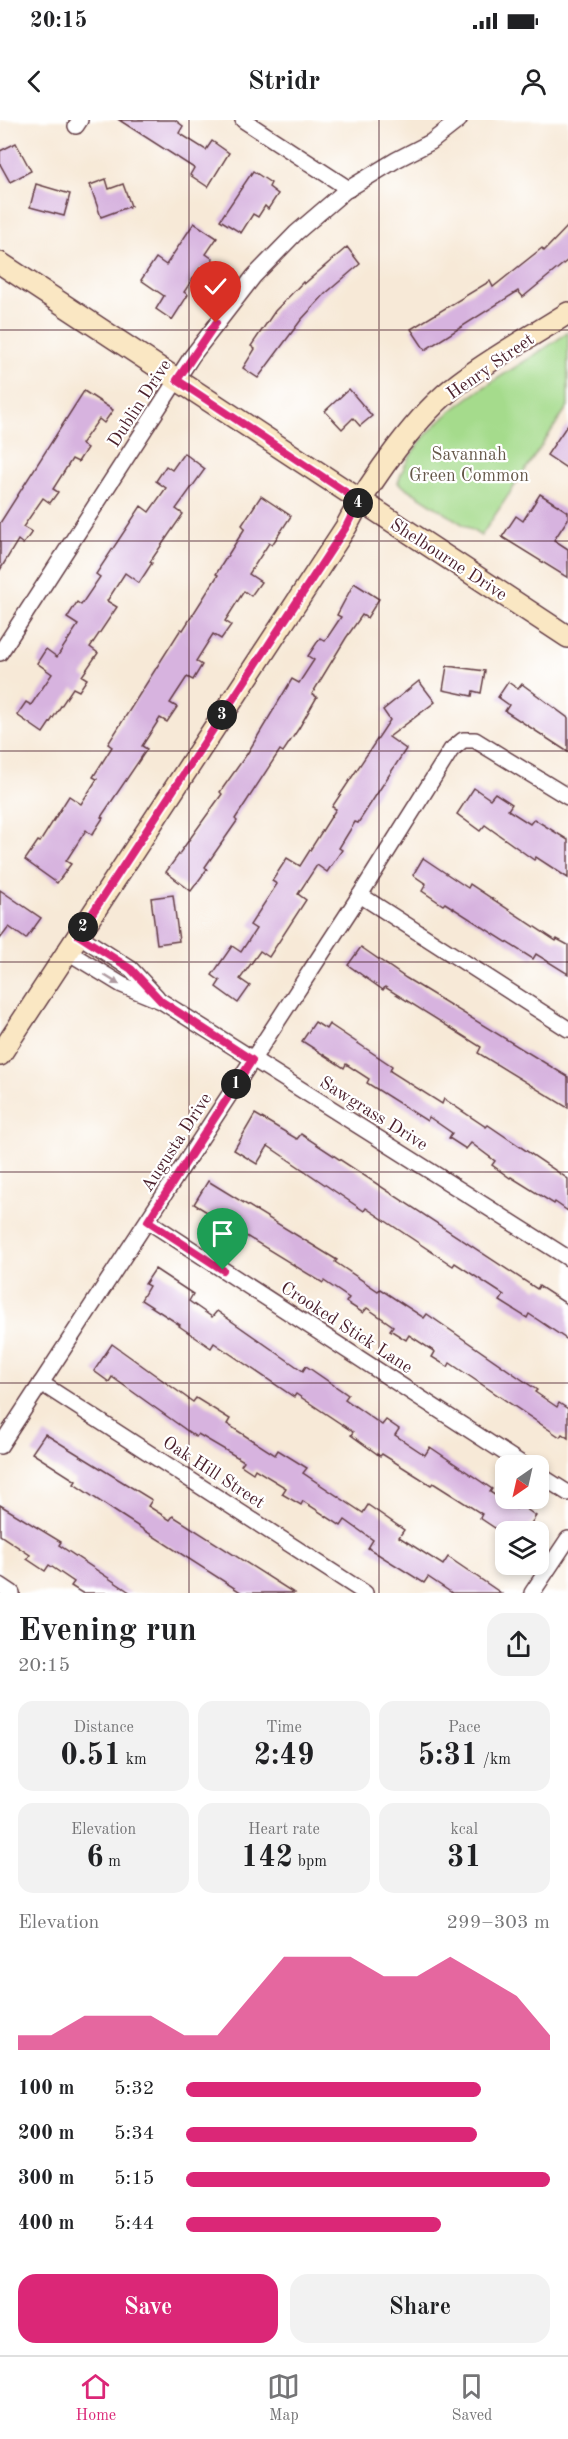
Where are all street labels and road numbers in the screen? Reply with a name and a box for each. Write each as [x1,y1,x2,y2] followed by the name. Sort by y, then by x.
[444,330,537,403] street label: Henry Street
[105,356,175,451] street label: Dublin Drive
[387,515,510,604] street label: Shelbourne Drive
[316,1073,431,1154] street label: Sawgrass Drive
[138,1090,215,1195] street label: Augusta Drive
[277,1279,415,1377] street label: Crooked Stick Lane
[159,1433,268,1512] street label: Oak Hill Street

